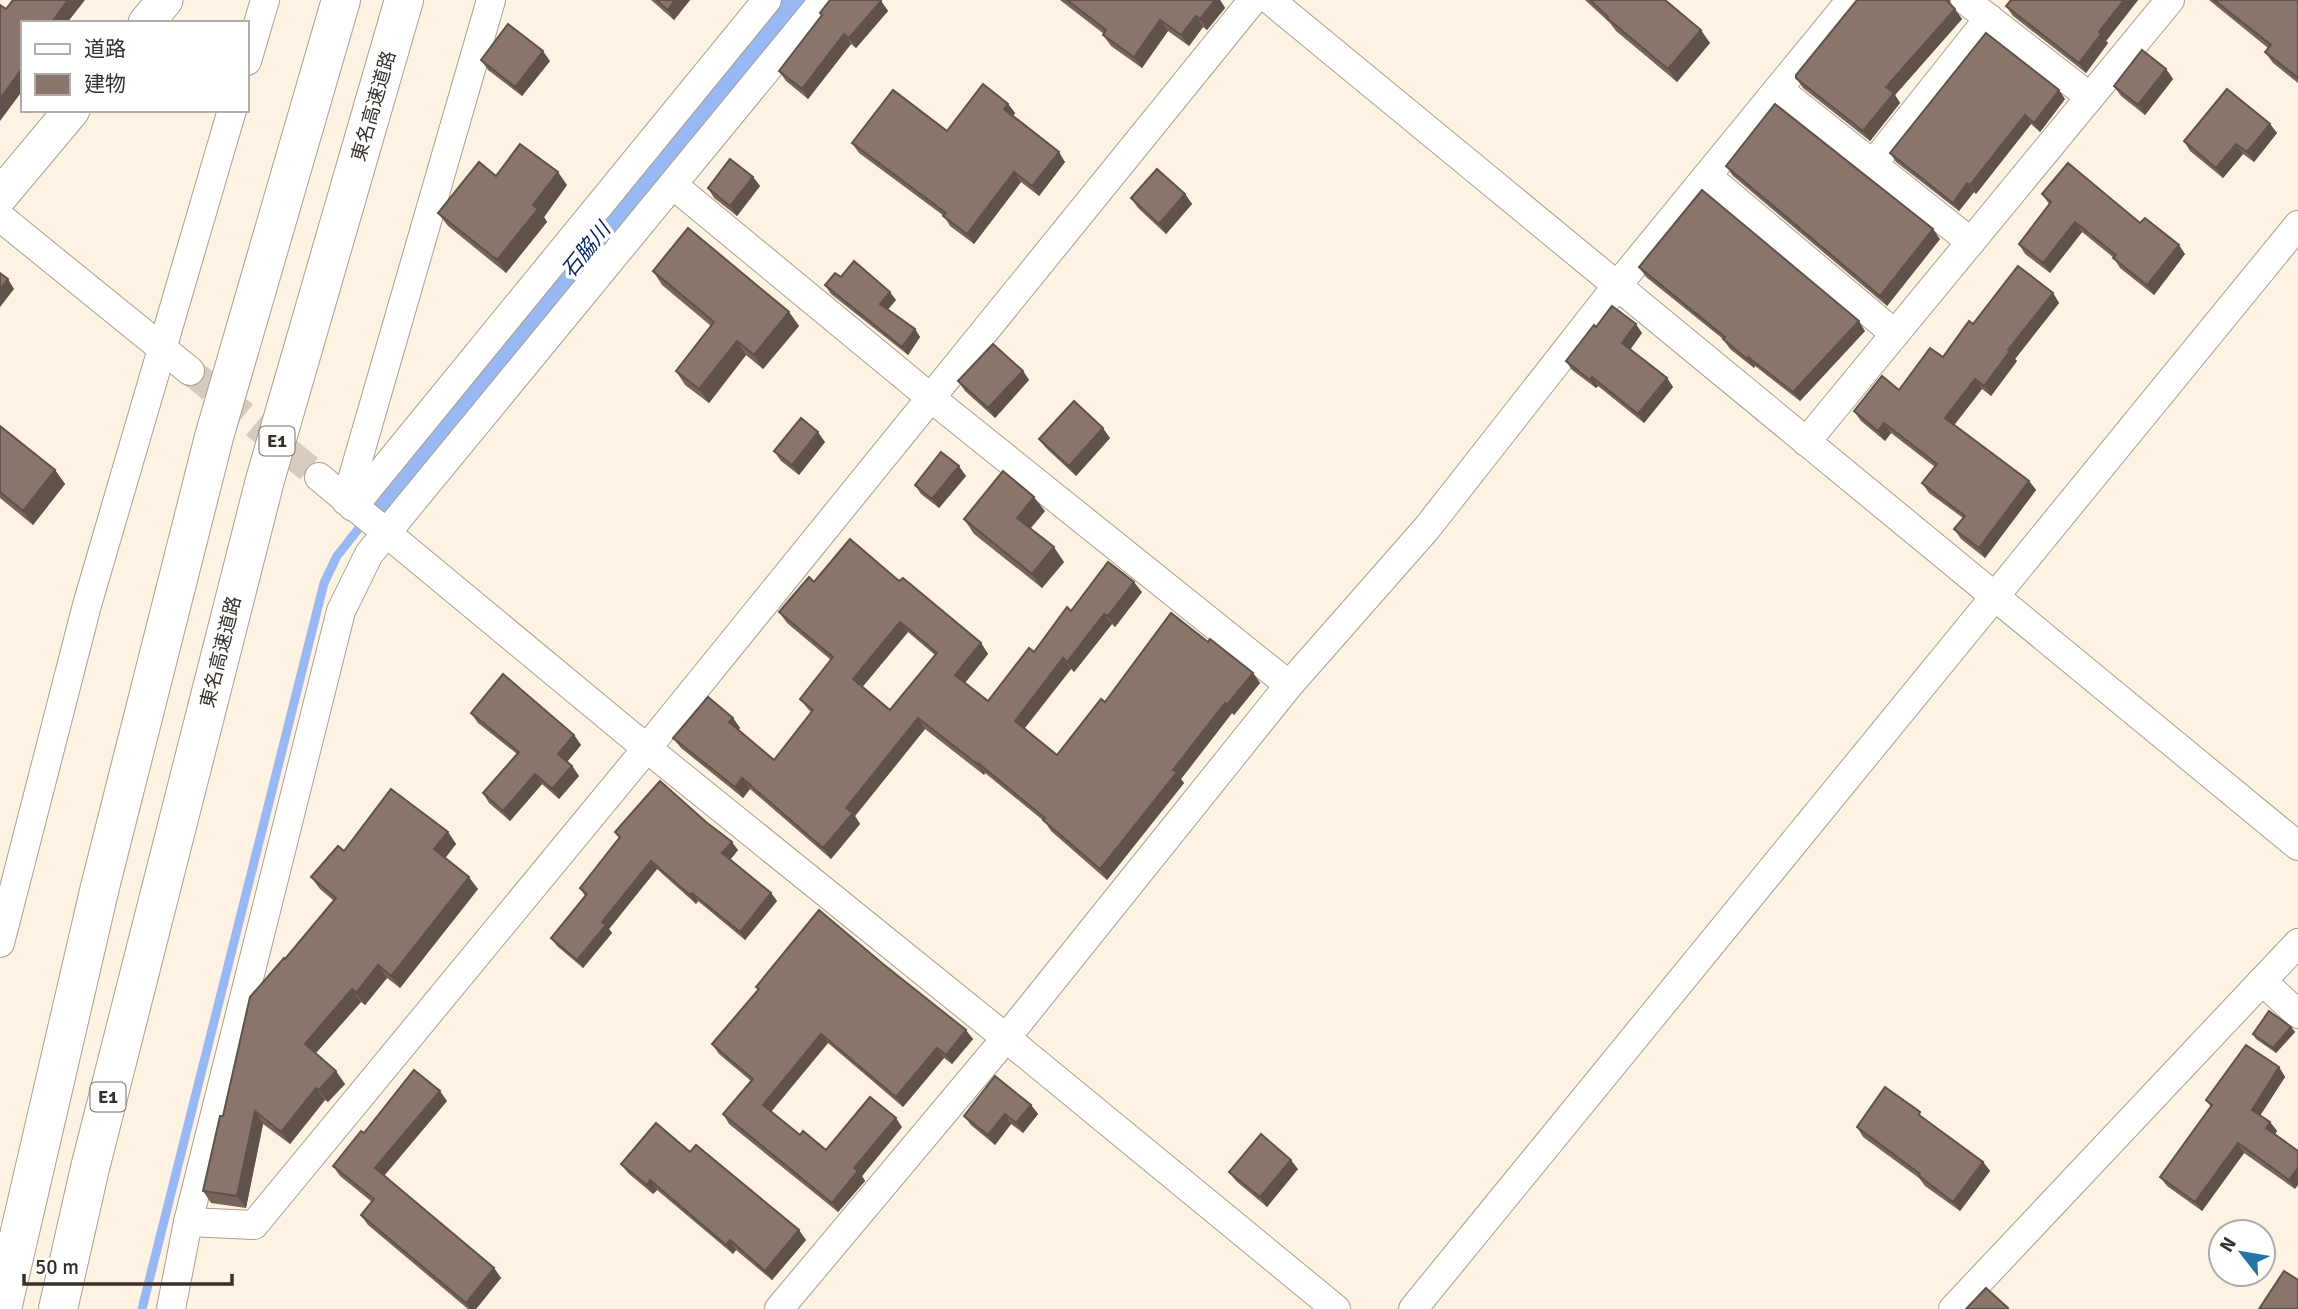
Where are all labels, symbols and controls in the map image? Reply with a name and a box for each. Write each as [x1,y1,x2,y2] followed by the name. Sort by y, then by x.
[21,21,248,112] legend
[84,36,126,62] text: 道路
[347,48,401,164] street label: 東名高速道路
[84,71,126,97] text: 建物
[556,216,617,283] water label: 石脇川
[260,426,294,456] road number: E1
[196,594,246,710] street label: 東名高速道路
[90,1082,126,1112] road number: E1
[2207,1218,2277,1288] north arrow
[2215,1233,2242,1257] text: N
[24,1242,233,1286] scale bar
[35,1254,79,1280] text: 50 m

